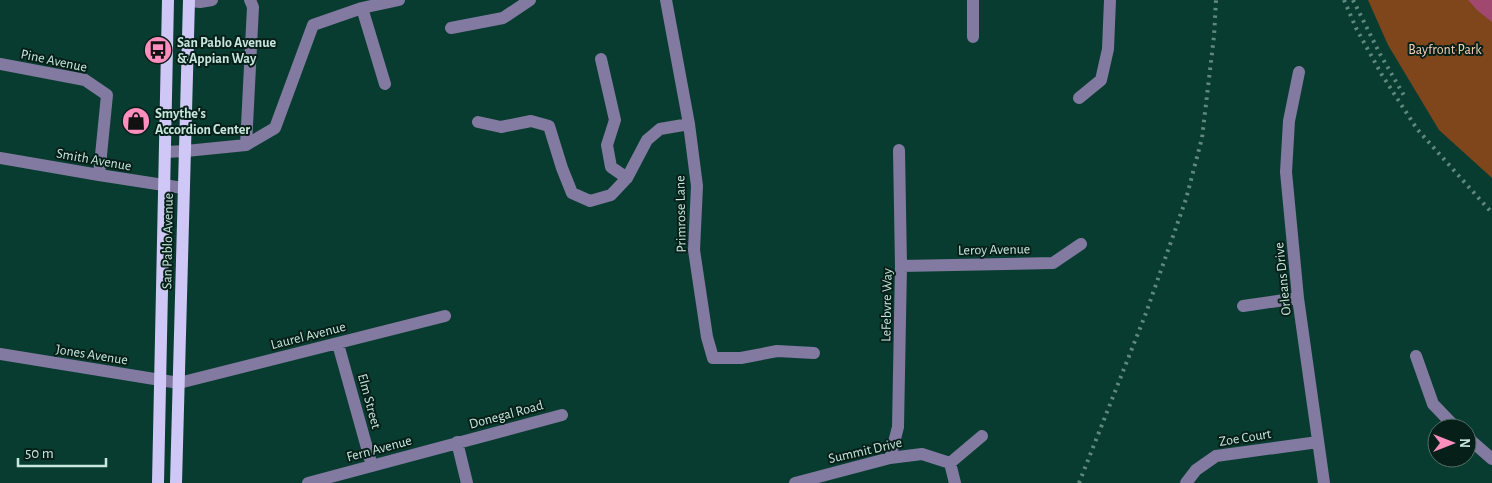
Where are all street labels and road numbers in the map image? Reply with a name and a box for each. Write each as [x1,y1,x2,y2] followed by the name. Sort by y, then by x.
[19,47,88,75] street label: Pine Avenue
[55,146,132,173] street label: Smith Avenue
[673,175,689,253] street label: Primrose Lane
[160,193,176,289] street label: San Pablo Avenue
[958,242,1030,258] street label: Leroy Avenue
[1272,242,1294,316] street label: Orleans Drive
[879,268,895,342] street label: LeFebvre Way
[269,320,347,352] street label: Laurel Avenue
[55,342,129,368] street label: Jones Avenue
[355,372,383,431] street label: Elm Street
[468,398,545,432] street label: Donegal Road
[1218,427,1273,449] street label: Zoe Court
[345,434,413,464] street label: Fern Avenue
[827,436,903,466] street label: Summit Drive

